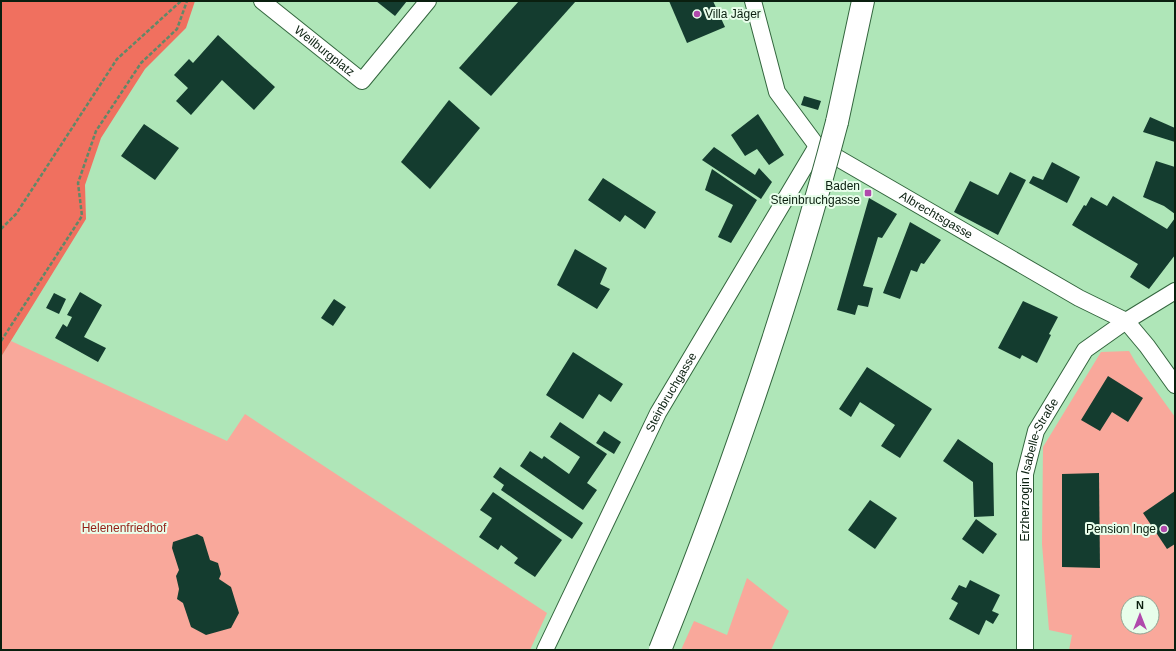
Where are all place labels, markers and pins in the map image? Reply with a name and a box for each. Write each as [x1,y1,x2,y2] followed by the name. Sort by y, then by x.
[705,7,761,21] place label: Villa Jäger
[692,9,702,19] marker: Villa Jäger
[771,179,860,207] place label: Baden Steinbruchgasse
[863,188,873,198] marker: Baden Steinbruchgasse
[1086,522,1156,536] place label: Pension Inge
[1159,524,1169,534] marker: Pension Inge

